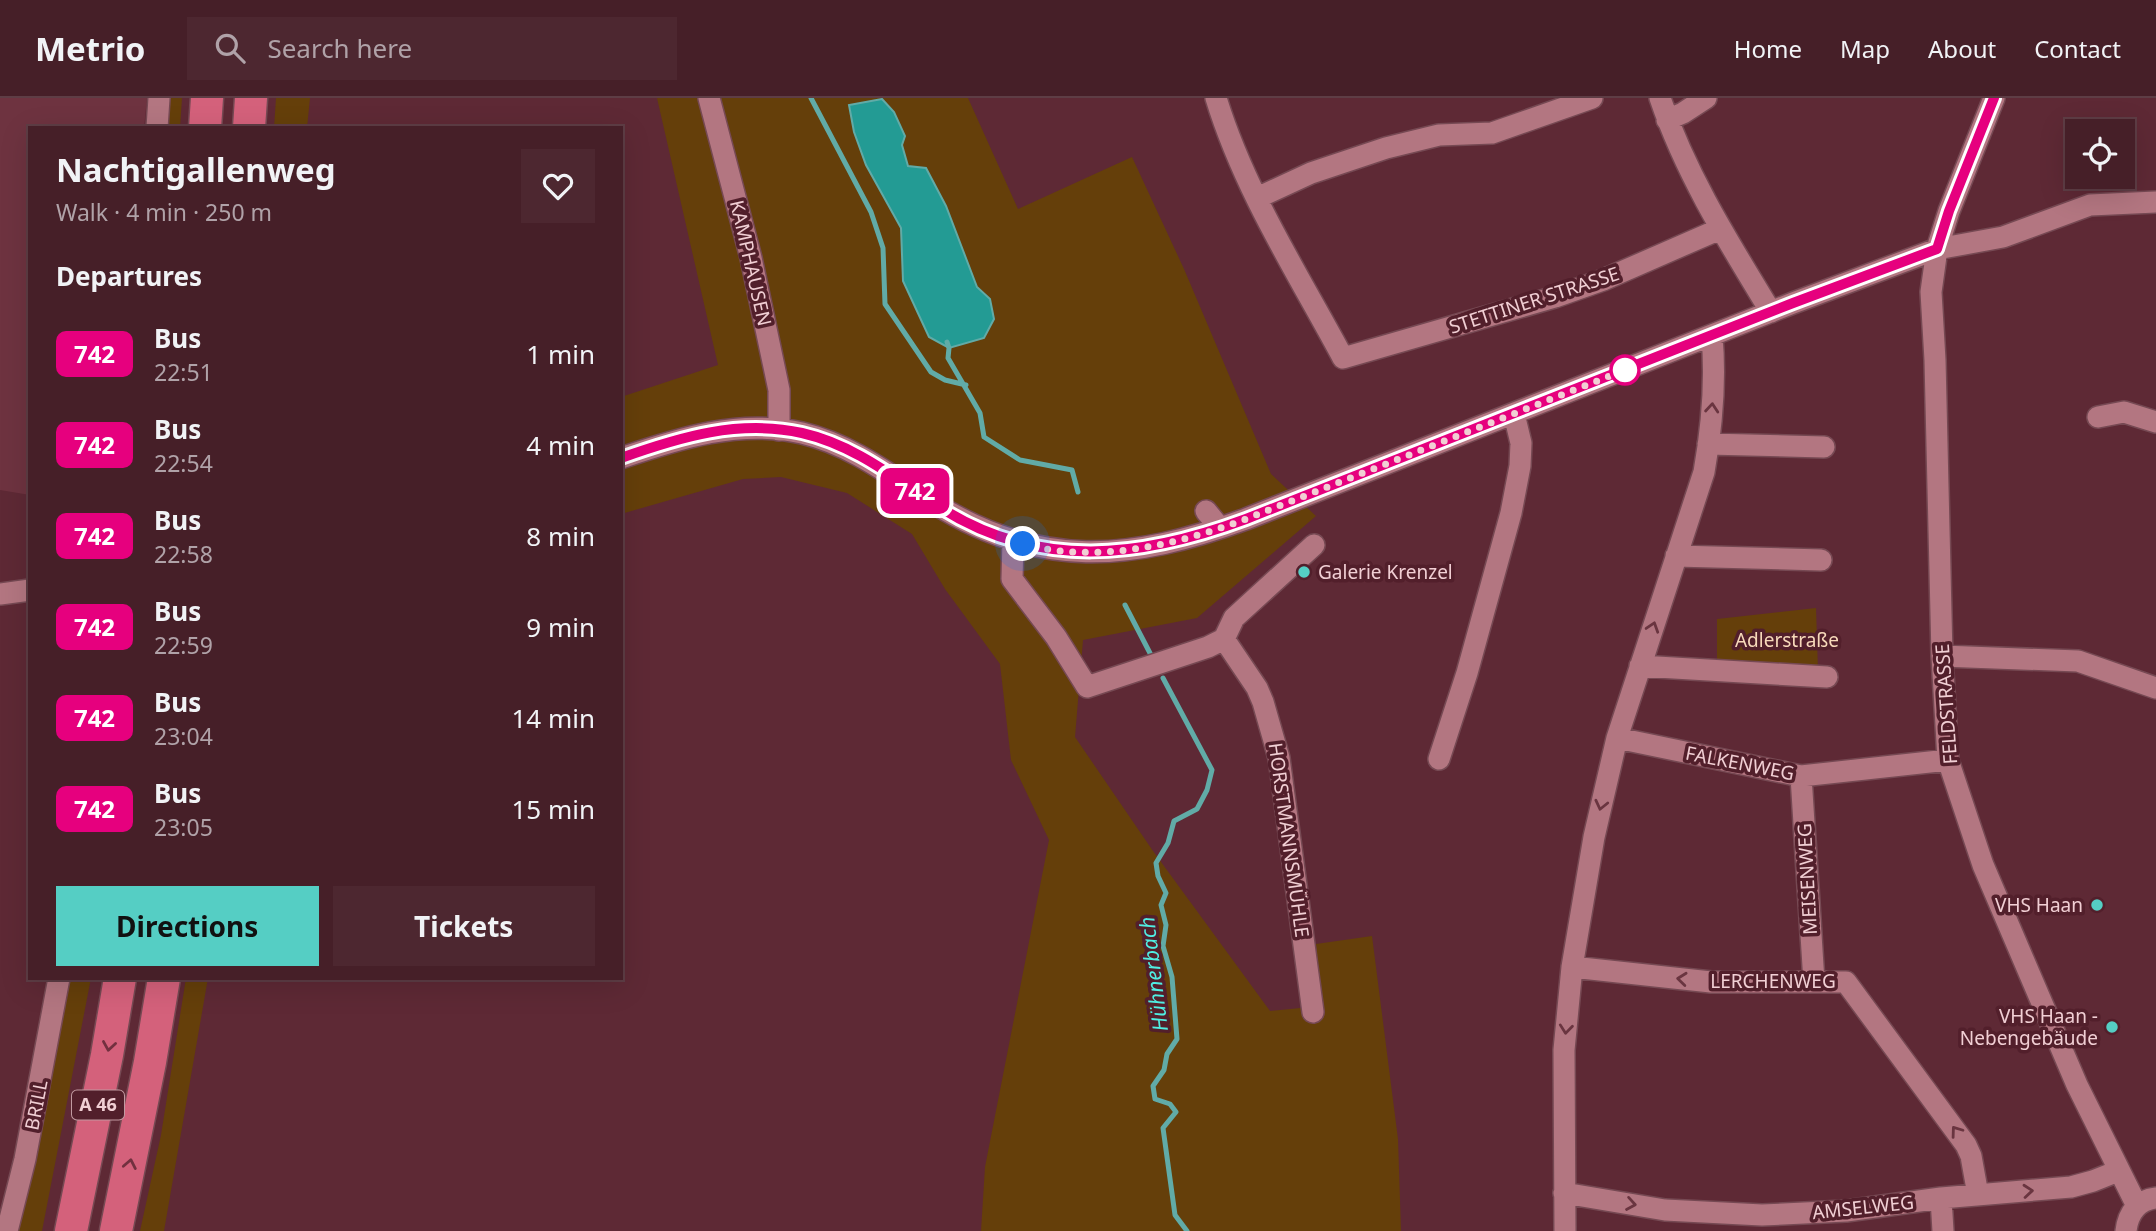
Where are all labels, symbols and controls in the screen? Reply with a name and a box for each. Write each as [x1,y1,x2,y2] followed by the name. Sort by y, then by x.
[187,17,677,80] search box
[35,26,145,71] text: Metrio
[211,29,249,67] icon: search
[267,30,412,66] text: Search here
[1734,32,1802,65] text: Home
[1840,32,1890,65] text: Map
[1928,32,1996,65] text: About
[2034,32,2121,65] text: Contact
[2065,119,2135,189] map controls
[2065,119,2135,189] button: locate
[56,147,336,192] text: Nachtigallenweg
[521,149,595,223] button: heart
[56,196,272,228] text: Walk · 4 min · 250 m
[724,198,778,328] street label: KAMPHAUSEN
[56,258,202,294] text: Departures
[1446,260,1622,340] street label: STETTINER STRASSE
[154,320,201,356] text: Bus
[526,336,595,372] text: 1 min
[74,337,115,370] text: 742
[1610,355,1640,385] unlabelled marker
[154,356,213,388] text: 22:51
[1704,402,1719,413] one-way arrow
[154,411,201,447] text: Bus
[526,427,595,463] text: 4 min
[74,428,115,461] text: 742
[154,447,213,479] text: 22:54
[875,468,955,514] line badge: 742
[894,474,936,507] text: 742
[154,502,201,538] text: Bus
[526,518,595,554] text: 8 min
[74,519,115,552] text: 742
[1005,526,1040,561] your location
[154,538,213,570] text: 22:58
[1318,559,1453,585] place label: Galerie Krenzel
[1296,564,1312,580] marker: Galerie Krenzel
[154,593,201,629] text: Bus
[526,609,595,645] text: 9 min
[74,610,115,643] text: 742
[1645,621,1659,633] one-way arrow
[1735,627,1839,653] park label: Adlerstraße
[154,629,213,661] text: 22:59
[1929,643,1963,765] street label: FELDSTRASSE
[154,684,201,720] text: Bus
[511,700,595,736] text: 14 min
[74,701,115,734] text: 742
[154,720,213,752] text: 23:04
[1683,740,1797,786] street label: FALKENWEG
[1262,741,1316,939] street label: HORSTMANNSMÜHLE
[154,775,201,811] text: Bus
[511,791,595,827] text: 15 min
[74,792,115,825] text: 742
[1595,799,1609,811] one-way arrow
[154,811,213,843] text: 23:05
[1791,823,1823,935] street label: MEISENWEG
[56,886,319,966] button: Directions
[333,886,595,966] button: Tickets
[1995,892,2083,918] place label: VHS Haan
[2089,897,2105,913] marker: VHS Haan
[1132,915,1174,1033] water label: Hühnerbach
[1710,968,1836,994] street label: LERCHENWEG
[1676,972,1687,987] one-way arrow
[1960,1003,2098,1051] place label: VHS Haan - Nebengebäude
[2104,1019,2120,1035] marker: VHS Haan - Nebengebäude
[1559,1024,1574,1035] one-way arrow
[102,1040,117,1052] one-way arrow
[18,1078,54,1132] street label: BRILL
[72,1090,124,1120] road number: A 46
[1952,1127,1964,1139] one-way arrow
[122,1158,137,1170] one-way arrow
[2023,1184,2034,1199] one-way arrow
[1811,1189,1915,1225] street label: AMSELWEG
[1625,1196,1637,1211] one-way arrow

